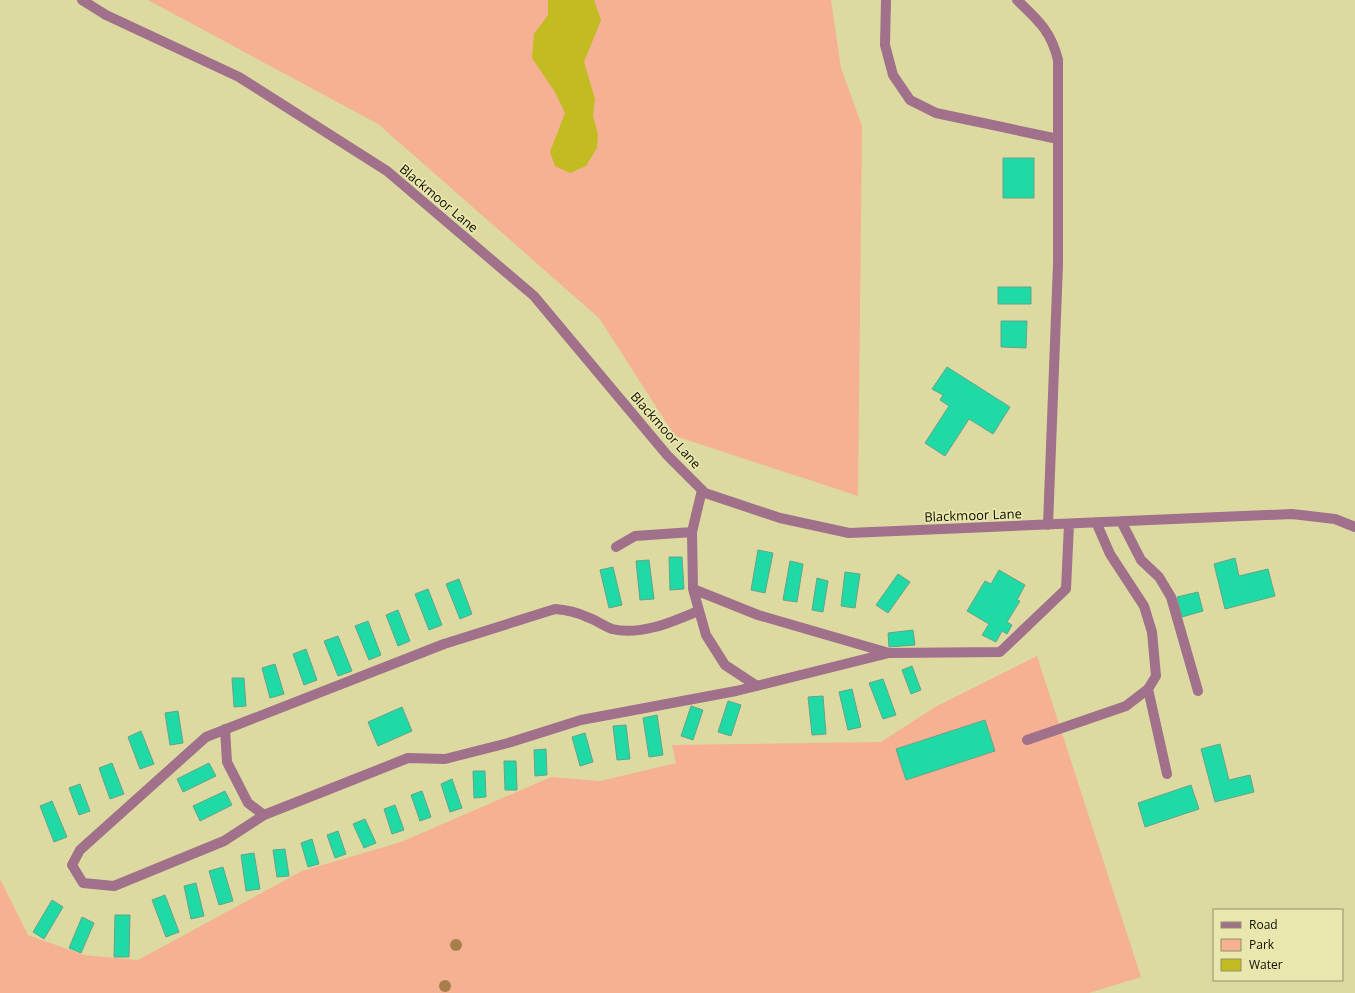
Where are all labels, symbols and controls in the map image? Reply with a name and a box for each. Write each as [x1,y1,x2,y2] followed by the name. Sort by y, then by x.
[396,160,482,236] street label: Blackmoor Lane
[627,388,705,472] street label: Blackmoor Lane
[924,504,1022,526] street label: Blackmoor Lane
[1213,909,1343,981] legend
[1249,916,1278,933] text: Road
[1249,936,1275,953] text: Park
[1249,956,1283,973] text: Water

